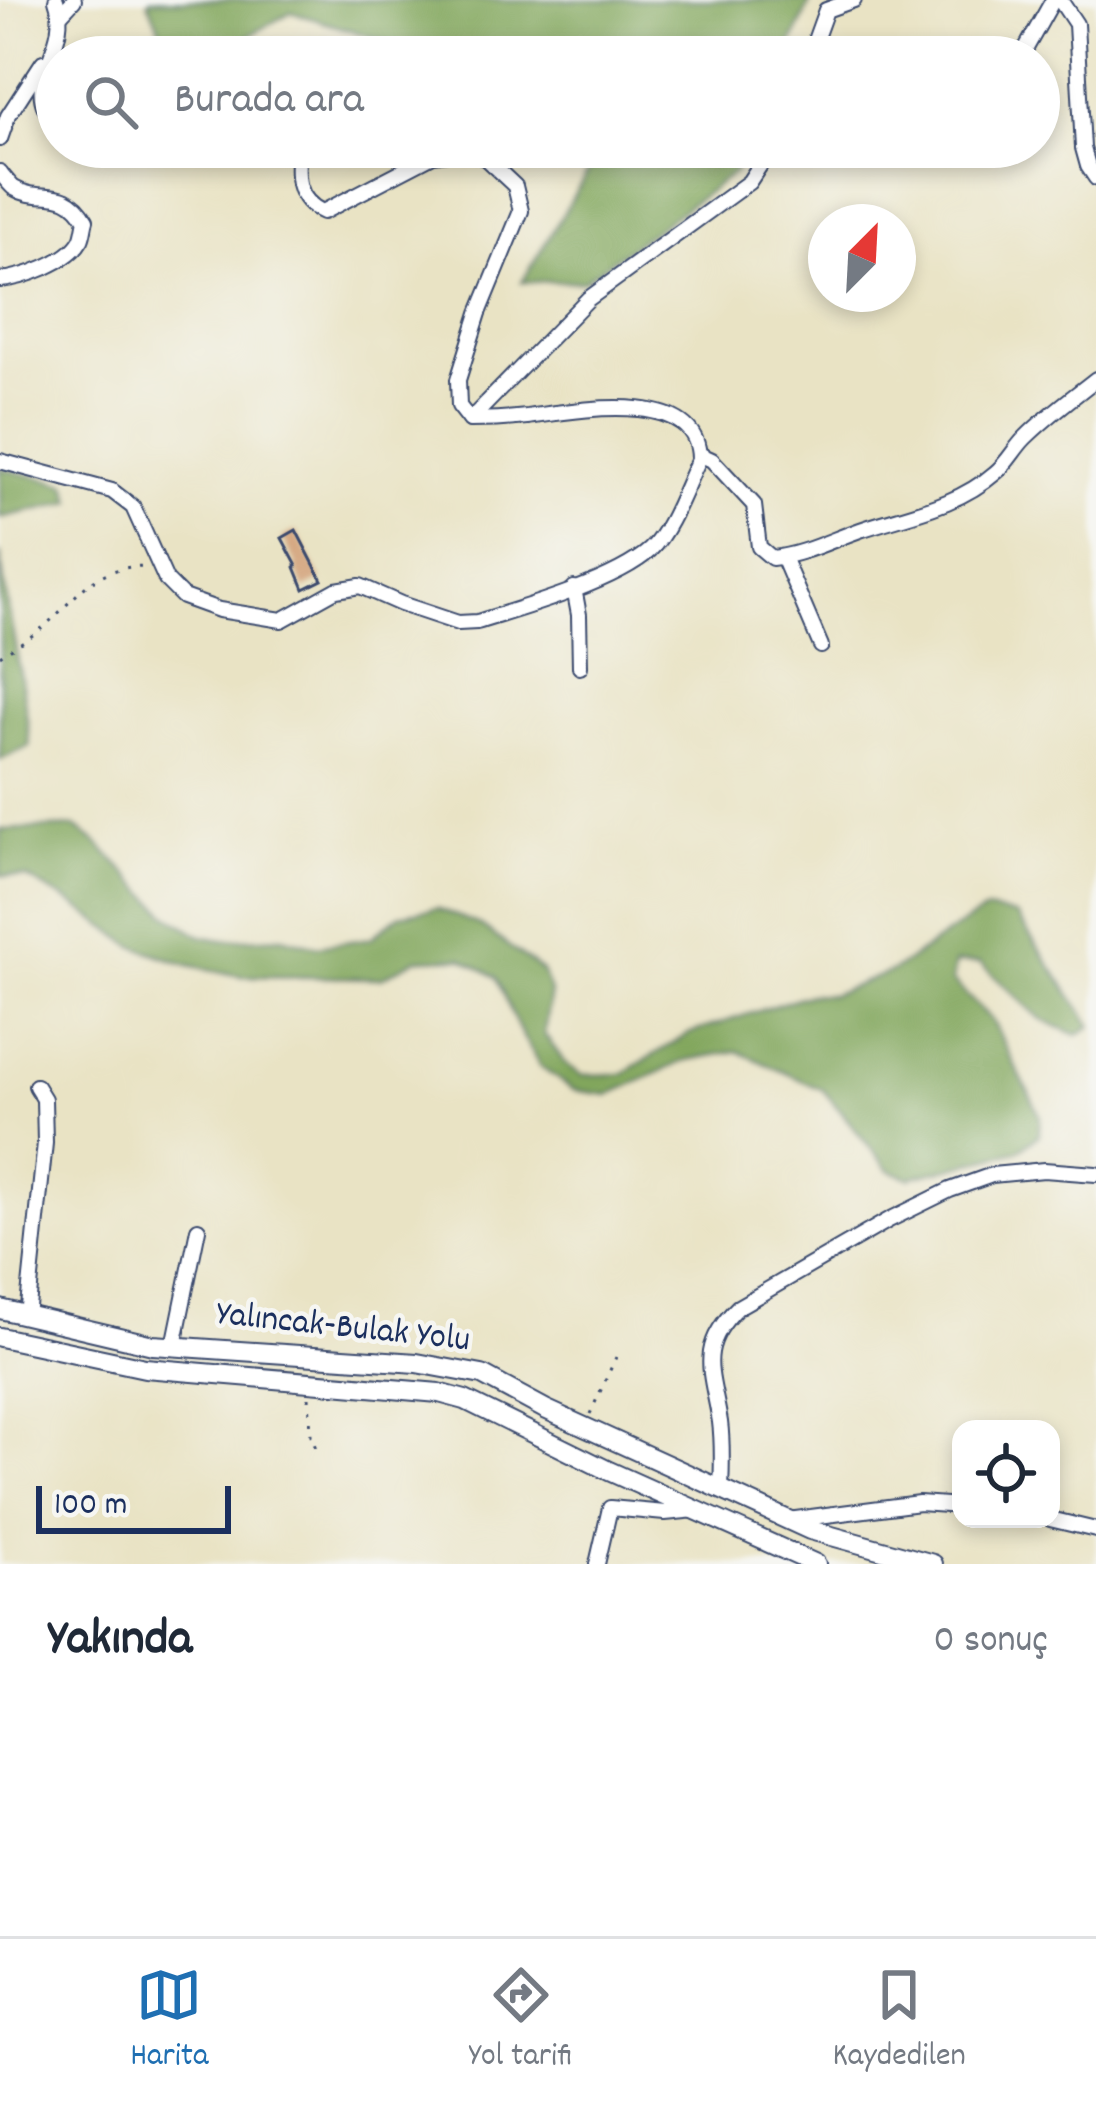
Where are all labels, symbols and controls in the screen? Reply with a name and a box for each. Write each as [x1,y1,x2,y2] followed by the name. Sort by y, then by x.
[36,36,1060,168] search box
[78,69,144,135] icon: search
[174,70,364,134] text: Burada ara
[808,204,916,312] north arrow
[214,1290,472,1368] street label: Yalıncak-Bulak Yolu
[952,1420,1060,1528] map controls
[952,1420,1060,1528] button: locate
[36,1480,231,1533] scale bar
[54,1483,127,1530] text: 100 m
[48,1606,192,1678] text: Yakında
[934,1615,1048,1670] text: 0 sonuç
[130,1962,208,2081] tab: Harita
[469,1962,572,2081] tab: Yol tarifi
[833,1962,966,2081] tab: Kaydedilen

